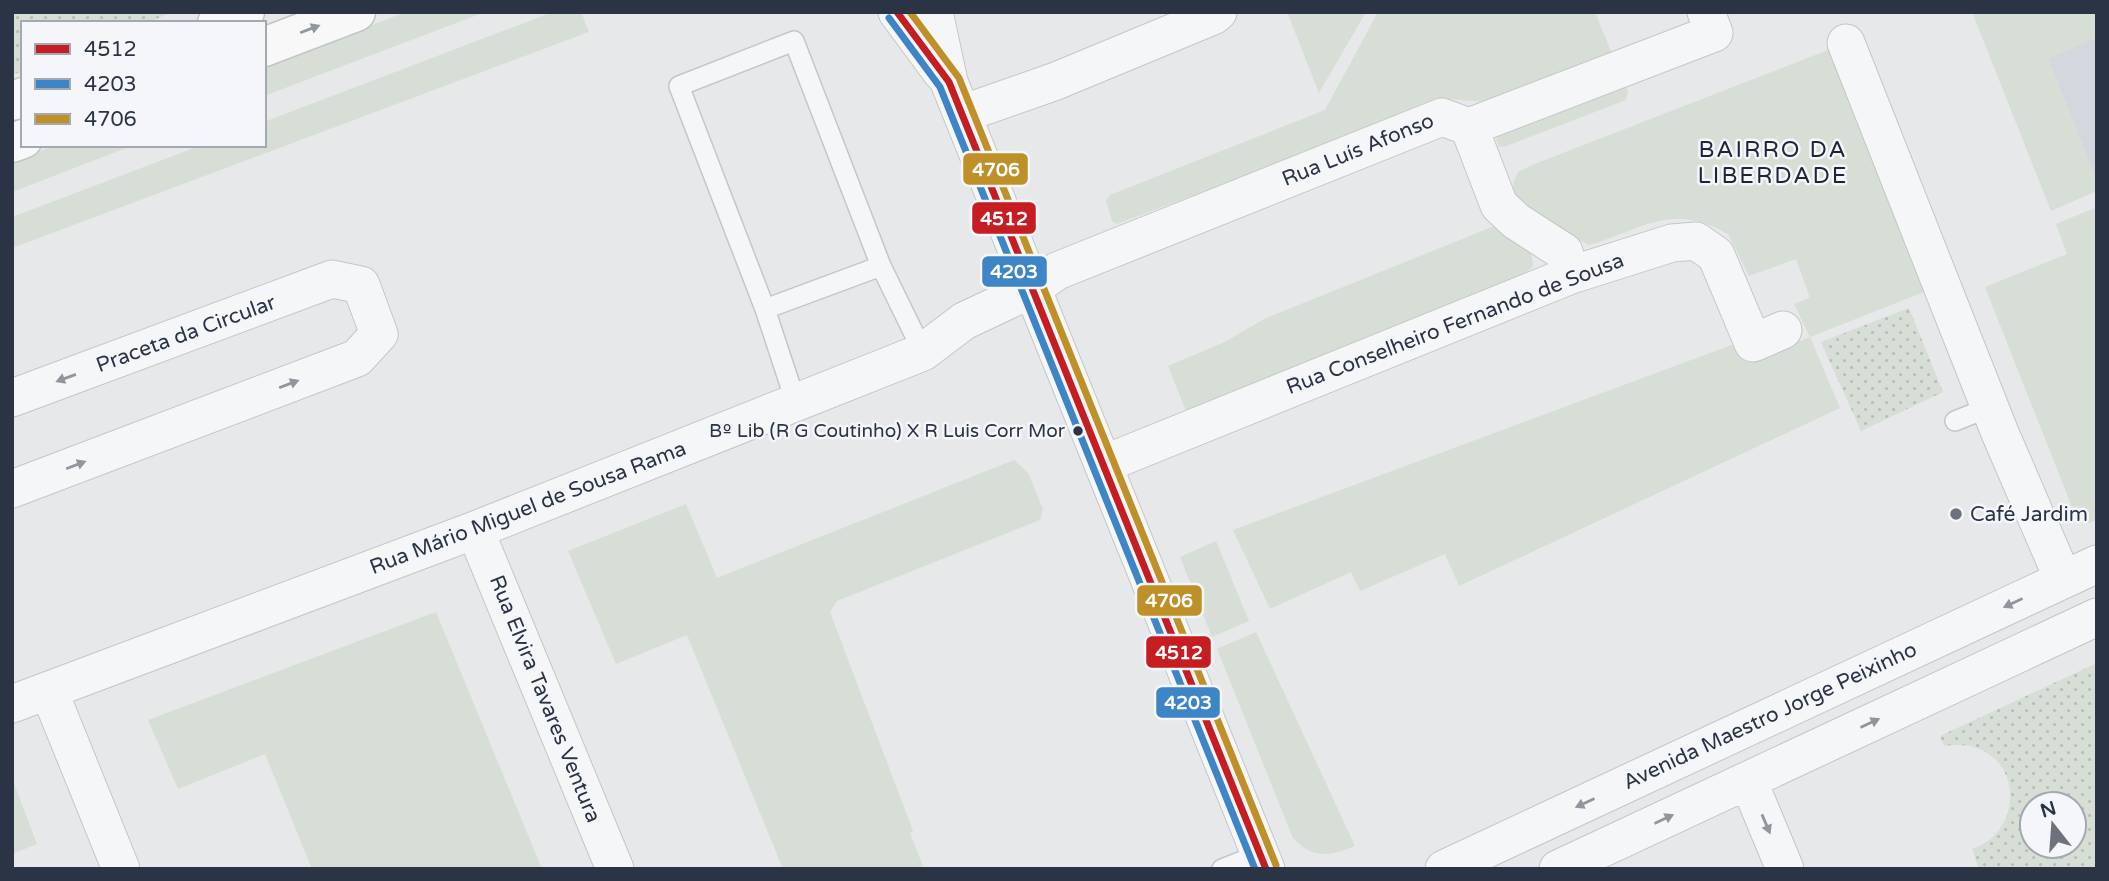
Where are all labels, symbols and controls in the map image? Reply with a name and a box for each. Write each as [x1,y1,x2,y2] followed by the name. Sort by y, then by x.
[21,21,266,147] legend
[300,24,321,35] one-way arrow
[84,37,137,62] text: 4512
[84,72,137,97] text: 4203
[84,107,137,132] text: 4706
[1278,108,1438,192] street label: Rua Luís Afonso
[1698,136,1848,190] district label: BAIRRO DA LIBERDADE
[962,152,1029,186] line badge: 4706
[972,159,1020,181] text: 4706
[971,201,1037,235] line badge: 4512
[980,208,1028,230] text: 4512
[1283,248,1627,400] street label: Rua Conselheiro Fernando de Sousa
[981,255,1048,288] line badge: 4203
[990,261,1038,283] text: 4203
[93,290,279,378] street label: Praceta da Circular
[56,373,77,384] one-way arrow
[278,379,299,390] one-way arrow
[709,420,1066,442] place label: Bº Lib (R G Coutinho) X R Luis Corr Mor
[1071,424,1085,438] marker: Bº Lib (R G Coutinho) X R Luis Corr Mor
[366,436,690,580] street label: Rua Mário Miguel de Sousa Rama
[66,459,87,470] one-way arrow
[1970,502,2088,527] place label: Café Jardim
[1948,506,1964,522] marker: Café Jardim
[484,572,606,826] street label: Rua Elvira Tavares Ventura
[1136,584,1203,617] line badge: 4706
[1145,590,1193,612] text: 4706
[2002,597,2023,608] one-way arrow
[1145,635,1212,669] line badge: 4512
[1619,637,1921,795] street label: Avenida Maestro Jorge Peixinho
[1155,642,1203,664] text: 4512
[1155,686,1221,719] line badge: 4203
[1164,692,1212,714] text: 4203
[1860,717,1880,729] one-way arrow
[2018,790,2088,860] north arrow
[2038,797,2059,822] text: N
[1574,798,1595,809] one-way arrow
[1654,813,1674,825] one-way arrow
[1761,814,1772,835] one-way arrow

